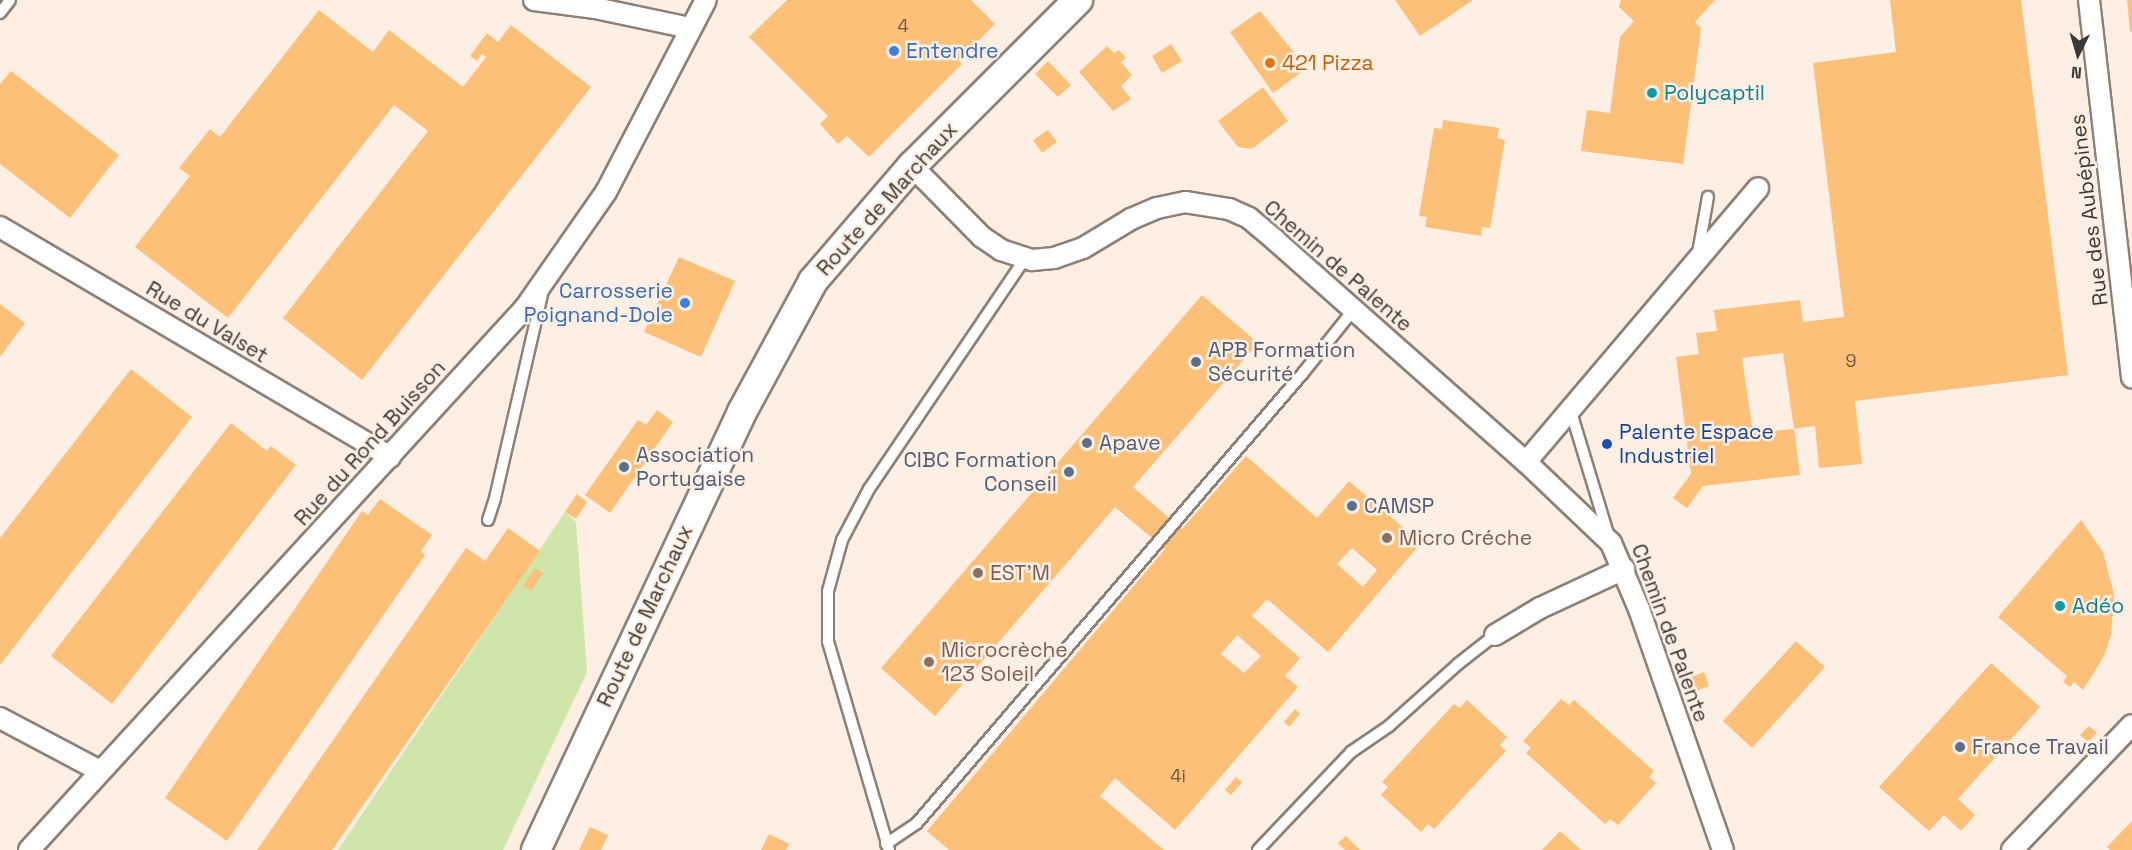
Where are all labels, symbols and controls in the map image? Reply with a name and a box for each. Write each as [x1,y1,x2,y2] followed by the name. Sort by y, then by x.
[897,15,909,37] house number: 4
[2048,24,2108,84] north arrow
[906,38,998,64] place label: Entendre
[887,44,901,58] marker: Entendre
[1282,50,1374,76] place label: 421 Pizza
[1263,56,1277,70] marker: 421 Pizza
[2070,62,2083,83] text: N
[1664,80,1765,106] place label: Polycaptil
[1645,86,1659,100] marker: Polycaptil
[2065,112,2113,308] street label: Rue des Aubépines
[811,117,963,281] street label: Route de Marchaux
[1259,195,1417,337] street label: Chemin de Palente
[141,276,273,368] street label: Rue du Valset
[524,278,673,328] place label: Carrosserie Poignand-Dole
[678,296,692,310] marker: Carrosserie Poignand-Dole
[1208,337,1355,387] place label: APB Formation Sécurité
[1845,350,1857,372] house number: 9
[289,355,451,531] street label: Rue du Rond Buisson
[1189,355,1203,369] marker: APB Formation Sécurité
[1619,419,1774,469] place label: Palente Espace Industriel
[1099,430,1161,456] place label: Apave
[1080,436,1094,450] marker: Apave
[1600,437,1614,451] marker: Palente Espace Industriel
[636,442,754,492] place label: Association Portugaise
[903,447,1057,497] place label: CIBC Formation Conseil
[617,460,631,474] marker: Association Portugaise
[1062,465,1076,479] marker: CIBC Formation Conseil
[1364,493,1434,519] place label: CAMSP
[1345,499,1359,513] marker: CAMSP
[592,521,698,711] street label: Route de Marchaux
[1399,525,1532,551] place label: Micro Créche
[1380,531,1394,545] marker: Micro Créche
[1626,540,1714,726] street label: Chemin de Palente
[990,560,1050,586] place label: EST’M
[971,566,985,580] marker: EST’M
[2072,593,2124,619] place label: Adéo
[2053,599,2067,613] marker: Adéo
[941,637,1068,687] place label: Microcrèche 123 Soleil
[922,655,936,669] marker: Microcrèche 123 Soleil
[1972,734,2109,760] place label: France Travail
[1953,740,1967,754] marker: France Travail
[1170,765,1186,787] house number: 4i

